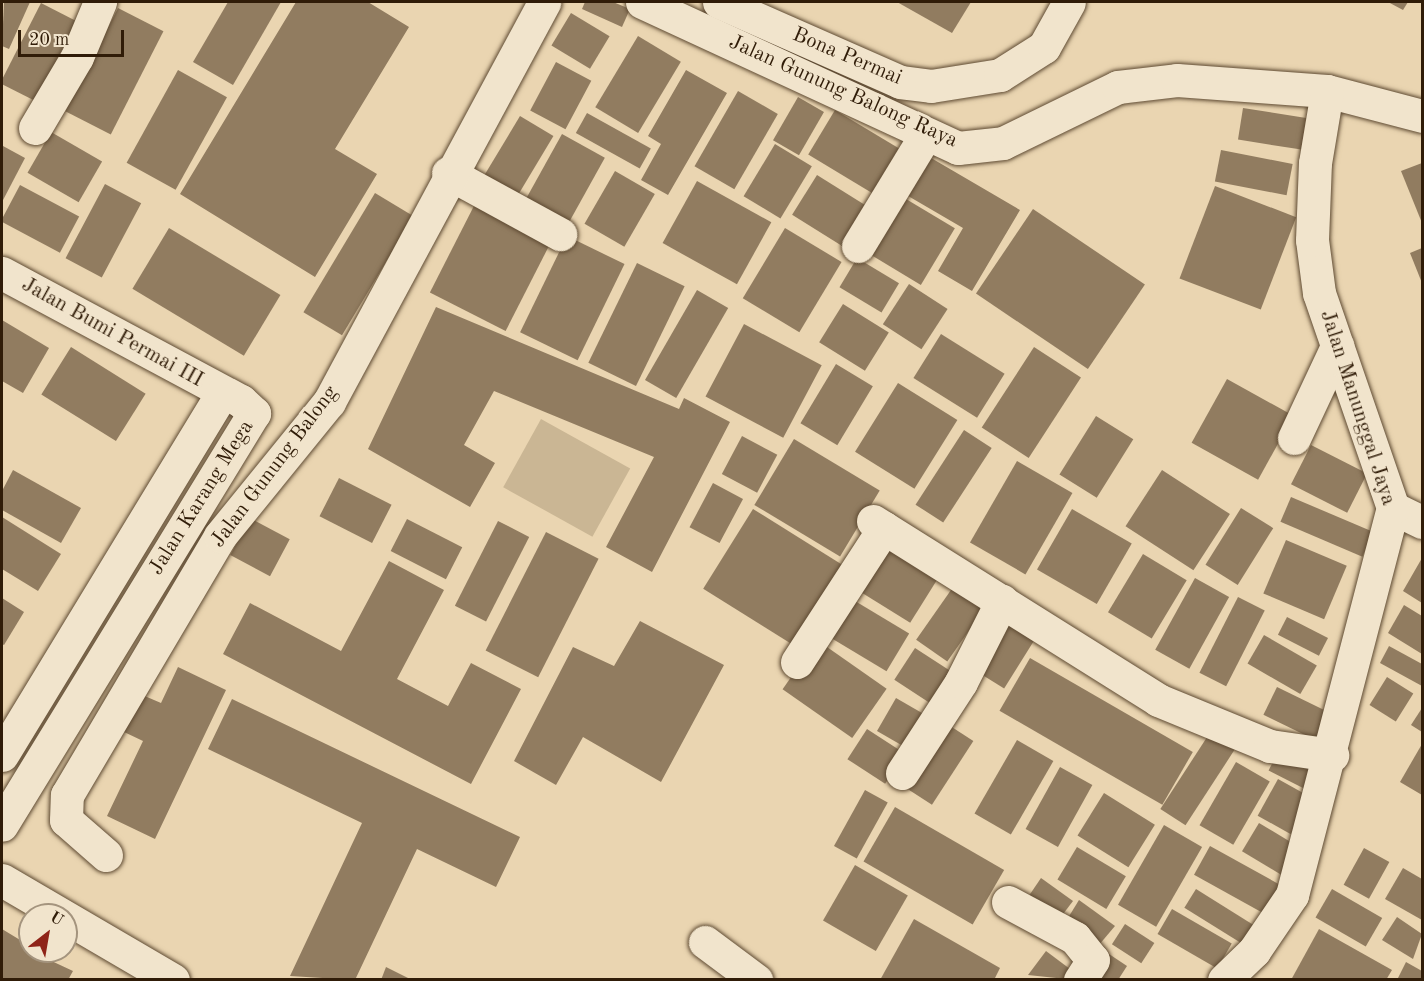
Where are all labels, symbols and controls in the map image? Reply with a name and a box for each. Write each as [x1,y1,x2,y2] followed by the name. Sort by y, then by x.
[21,18,128,56] scale bar
[788,23,906,91] street label: Bona Permai
[725,30,961,154] street label: Jalan Gunung Balong Raya
[29,31,69,49] text: 20 m
[17,273,207,393] street label: Jalan Bumi Permai III
[1314,307,1400,509] street label: Jalan Manunggal Jaya
[206,381,344,553] street label: Jalan Gunung Balong
[144,416,260,580] street label: Jalan Karang Mega
[18,903,78,963] north arrow
[47,909,66,929] text: U

